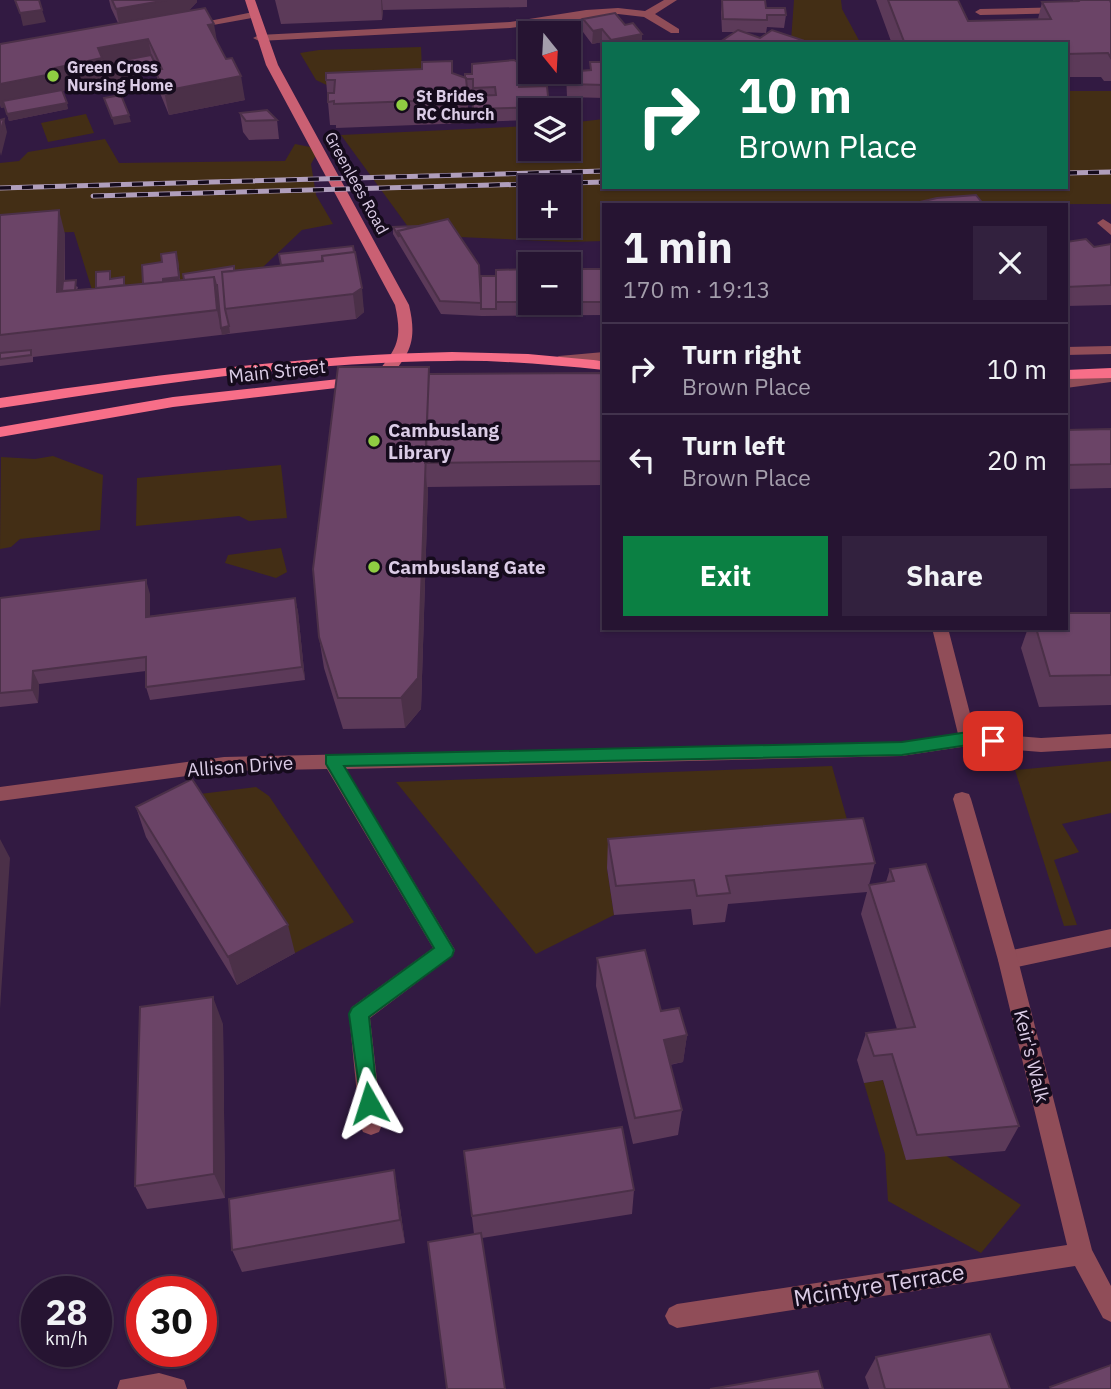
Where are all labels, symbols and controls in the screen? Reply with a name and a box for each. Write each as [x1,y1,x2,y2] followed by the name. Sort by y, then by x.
[518,21,581,84] north arrow
[518,21,581,315] map controls
[67,57,173,95] place label: Green Cross Nursing Home
[738,63,852,126] text: 10 m
[45,68,61,84] marker: Green Cross Nursing Home
[623,70,714,161] icon: right
[416,86,495,124] place label: St Brides RC Church
[394,97,410,113] marker: St Brides RC Church
[518,98,581,161] button: layers
[738,125,917,167] text: Brown Place
[321,128,393,238] street label: Greenlees Road
[518,175,581,238] button: +
[623,220,733,275] text: 1 min
[973,226,1047,300] button: close
[518,252,581,315] button: −
[623,274,770,304] text: 170 m · 19:13
[682,337,801,371] text: Turn right
[623,350,661,388] icon: right
[987,352,1047,386] text: 10 m
[227,354,327,388] street label: Main Street
[682,371,811,401] text: Brown Place
[388,418,500,464] place label: Cambuslang Library
[682,428,785,462] text: Turn left
[366,433,382,449] marker: Cambuslang Library
[623,441,661,479] icon: left
[987,443,1047,477] text: 20 m
[682,462,811,492] text: Brown Place
[623,536,828,616] button: Exit
[842,536,1047,616] button: Share
[388,555,546,579] place label: Cambuslang Gate
[366,559,382,575] marker: Cambuslang Gate
[963,711,1023,771] pin
[974,722,1012,760] icon: arrive
[186,750,294,782] street label: Allison Drive
[1009,1007,1055,1105] street label: Keir's Walk
[332,1066,406,1140] position arrow
[791,1256,966,1312] street label: Mcintyre Terrace
[126,1276,217,1367] speed limit sign: 30
[45,1289,88,1335] text: 28
[45,1327,88,1350] text: km/h

